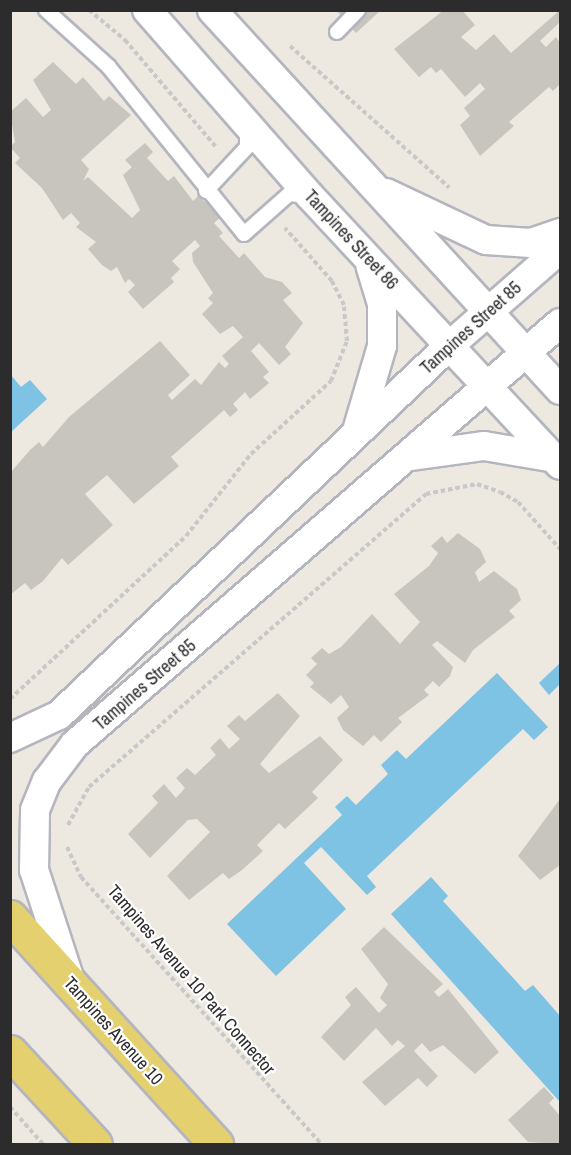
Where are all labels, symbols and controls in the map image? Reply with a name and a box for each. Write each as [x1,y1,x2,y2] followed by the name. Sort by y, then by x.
[299,186,403,294] street label: Tampines Street 86
[416,277,526,379] street label: Tampines Street 85
[90,635,200,735] street label: Tampines Street 85
[102,880,280,1080] street label: Tampines Avenue 10 Park Connector
[59,972,167,1090] street label: Tampines Avenue 10

